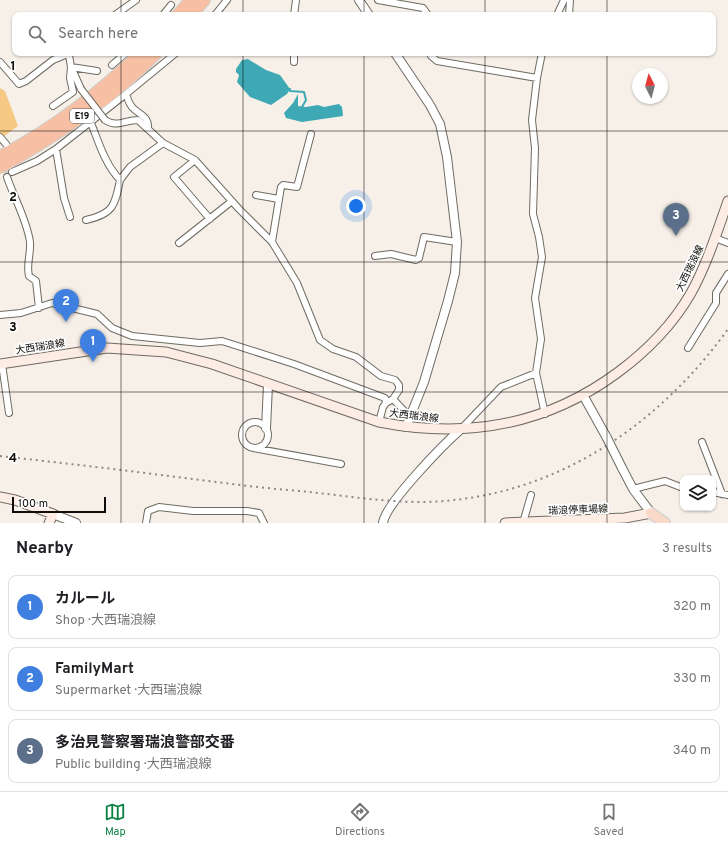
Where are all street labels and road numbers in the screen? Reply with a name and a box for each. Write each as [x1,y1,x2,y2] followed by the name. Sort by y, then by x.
[70,109,94,123] road number: E19
[674,243,707,294] street label: 大西瑞浪線
[15,337,66,358] street label: 大西瑞浪線
[388,407,439,426] street label: 大西瑞浪線
[548,503,608,518] street label: 瑞浪停車場線

